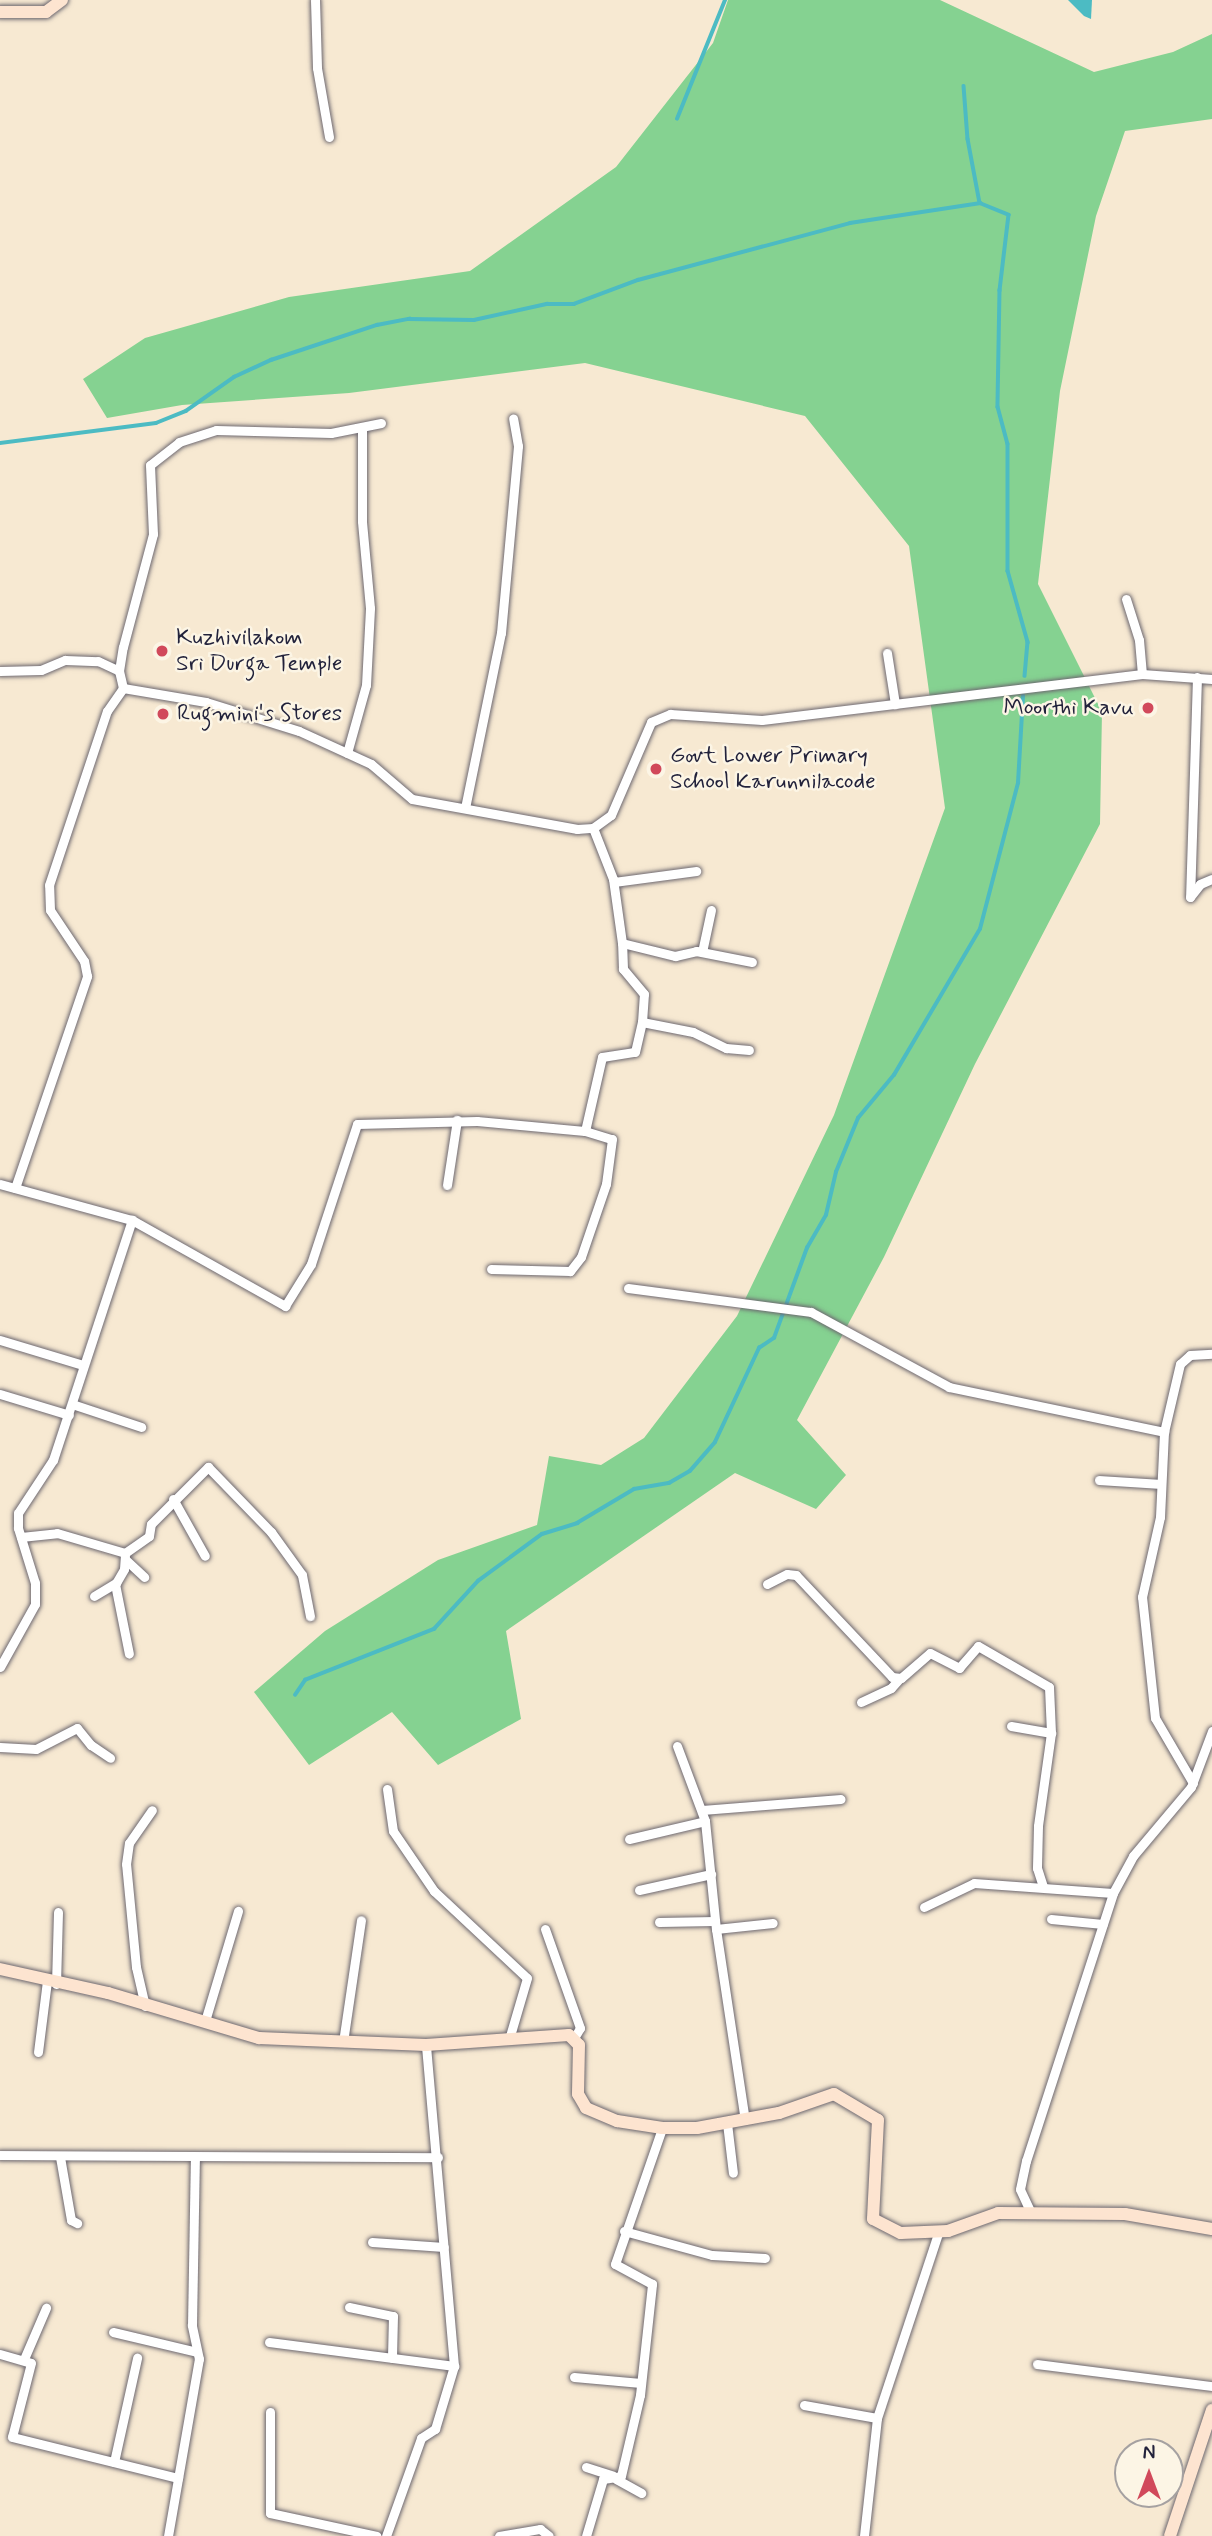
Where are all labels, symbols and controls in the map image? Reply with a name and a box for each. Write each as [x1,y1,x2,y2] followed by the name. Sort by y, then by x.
[176,624,343,678] place label: Kuzhivilakom Sri Durga Temple
[154,643,170,659] marker: Kuzhivilakom Sri Durga Temple
[1008,694,1134,722] place label: Moorthi Kavu
[177,700,342,728] place label: Rugmini's Stores
[1140,700,1156,716] marker: Moorthi Kavu
[155,706,171,722] marker: Rugmini's Stores
[670,742,875,796] place label: Govt Lower Primary School Karunnilacode
[648,761,664,777] marker: Govt Lower Primary School Karunnilacode
[1114,2438,1184,2508] north arrow
[1143,2441,1155,2466] text: N

